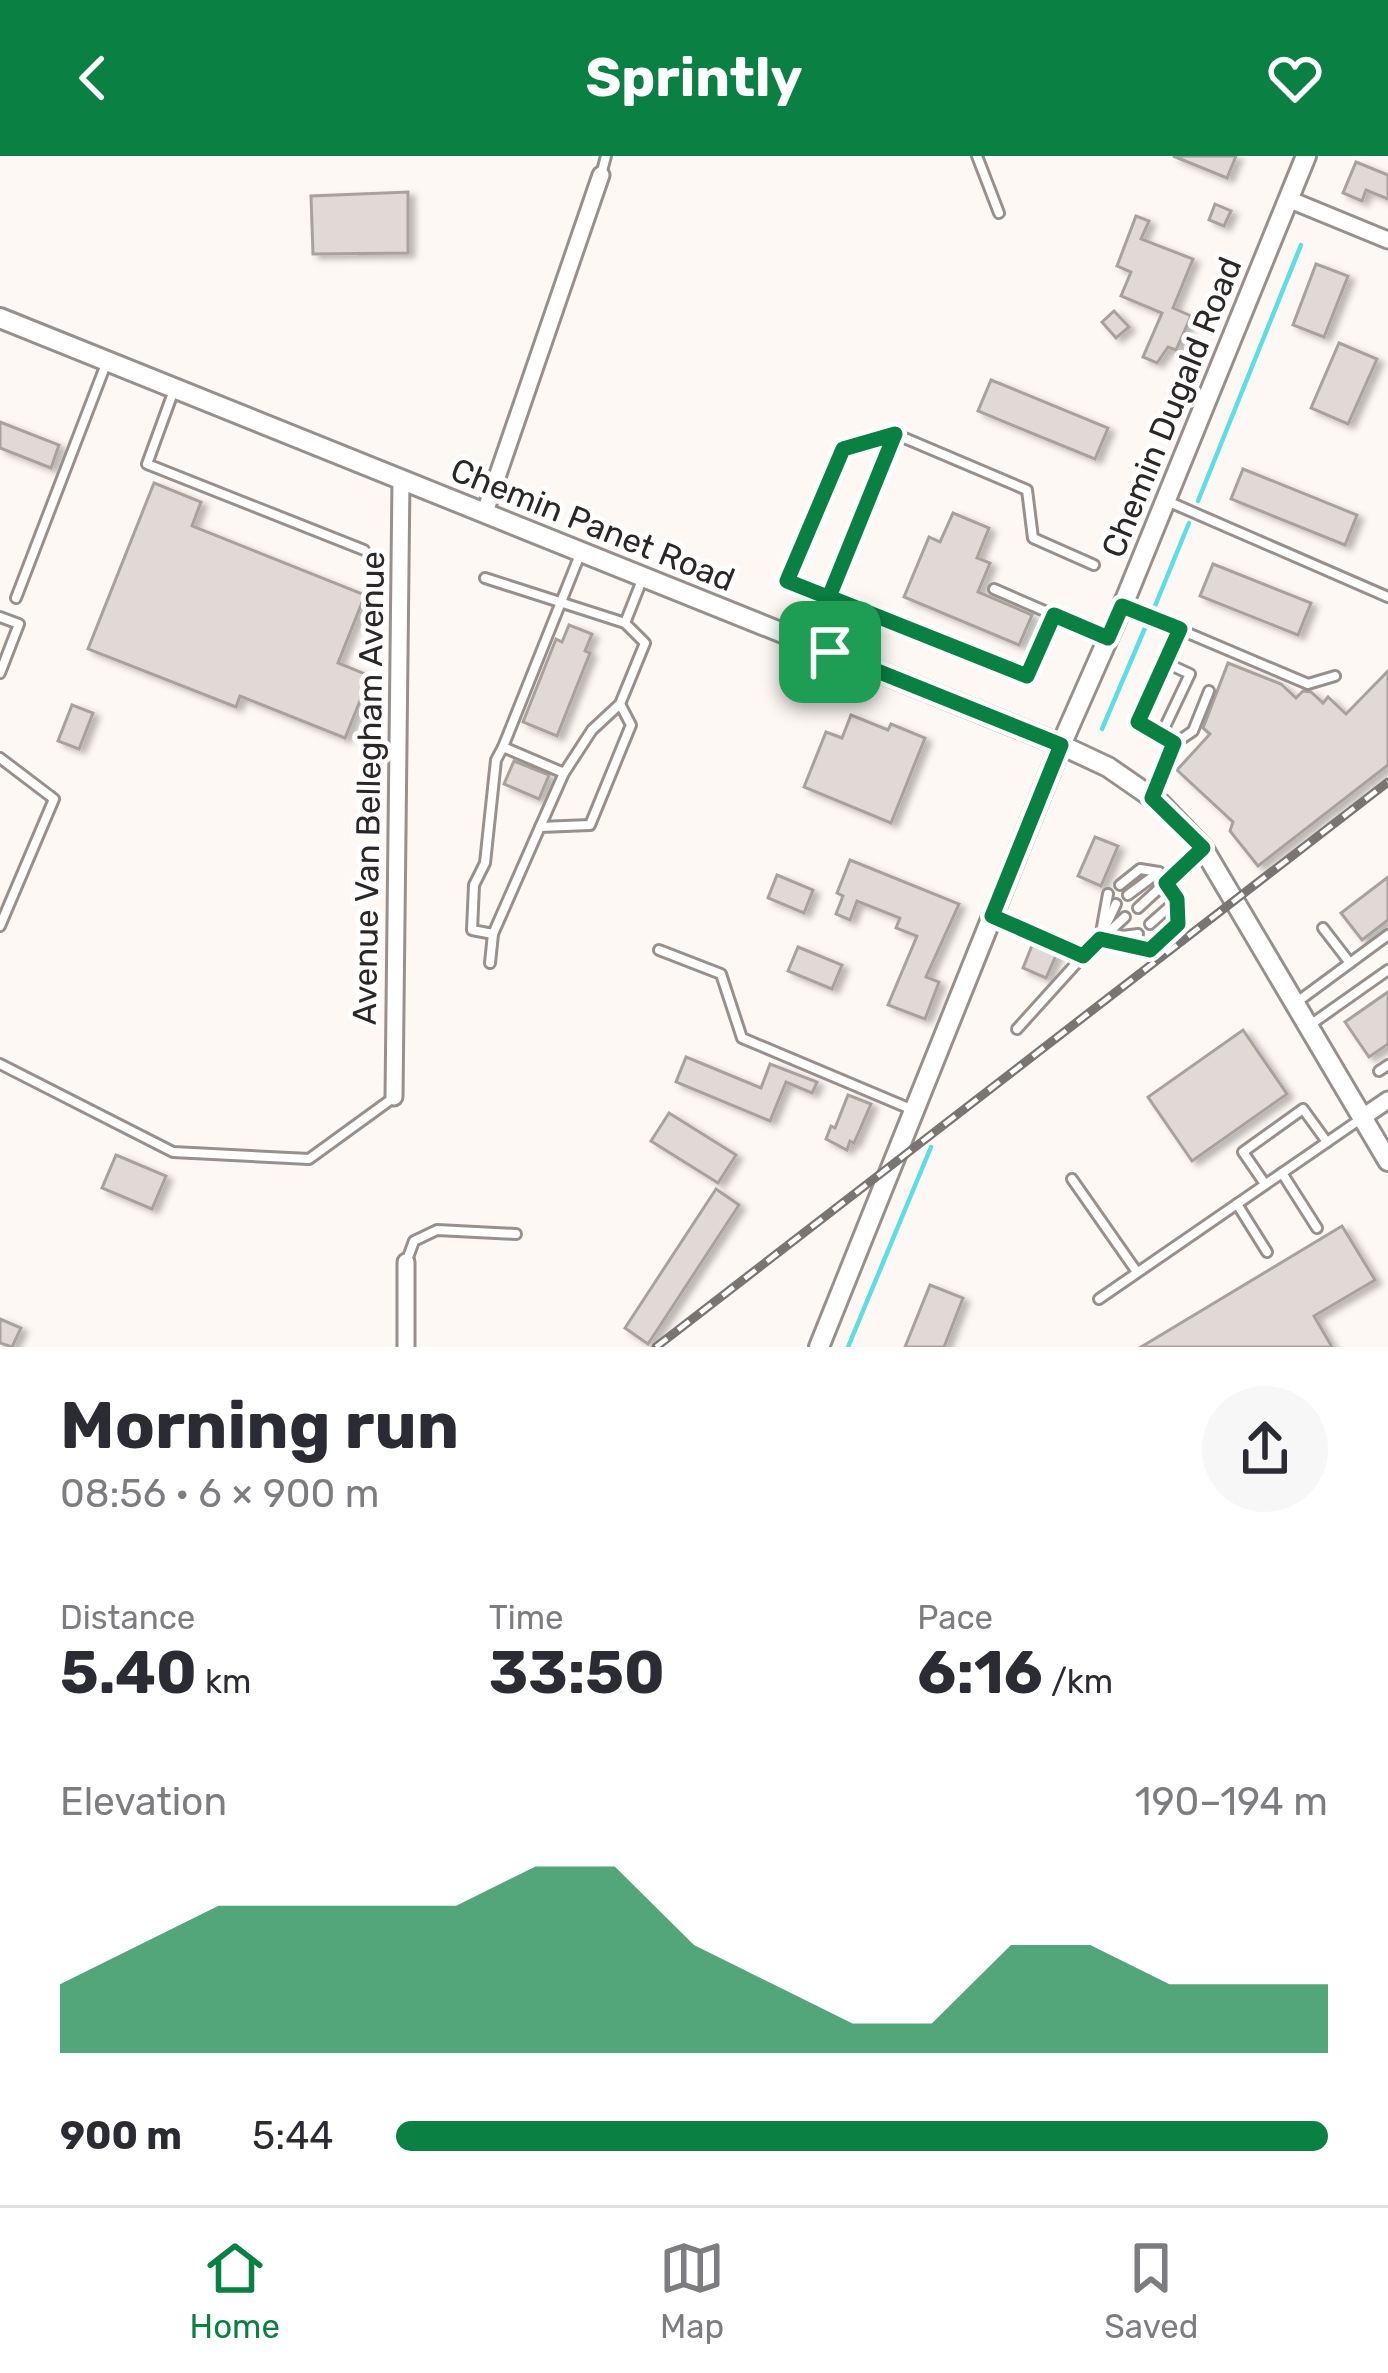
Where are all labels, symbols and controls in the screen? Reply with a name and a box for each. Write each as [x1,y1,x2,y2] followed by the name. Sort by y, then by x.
[60,45,126,111] icon: back
[1262,45,1328,111] icon: heart
[585,46,803,110] text: Sprintly
[1093,251,1250,563] street label: Chemin Dugald Road
[445,450,740,599] street label: Chemin Panet Road
[345,551,392,1025] street label: Avenue Van Bellegham Avenue
[779,601,881,703] pin
[797,619,863,685] icon: arrive
[60,1386,459,1465] text: Morning run
[1202,1386,1328,1512] button: share
[60,1471,380,1517] text: 08:56 · 6 × 900 m
[60,1598,195,1637] text: Distance
[489,1598,563,1637] text: Time
[917,1598,993,1637] text: Pace
[60,1637,197,1708] text: 5.40
[489,1637,665,1708] text: 33:50
[917,1637,1043,1708] text: 6:16
[197,1662,251,1701] text: km
[1043,1662,1113,1701] text: /km
[60,1779,227,1825] text: Elevation
[1135,1779,1328,1825] text: 190–194 m
[60,2113,182,2159] text: 900 m
[252,2113,334,2159] text: 5:44
[190,2235,280,2346] tab: Home
[659,2235,725,2346] tab: Map
[1104,2235,1198,2346] tab: Saved

